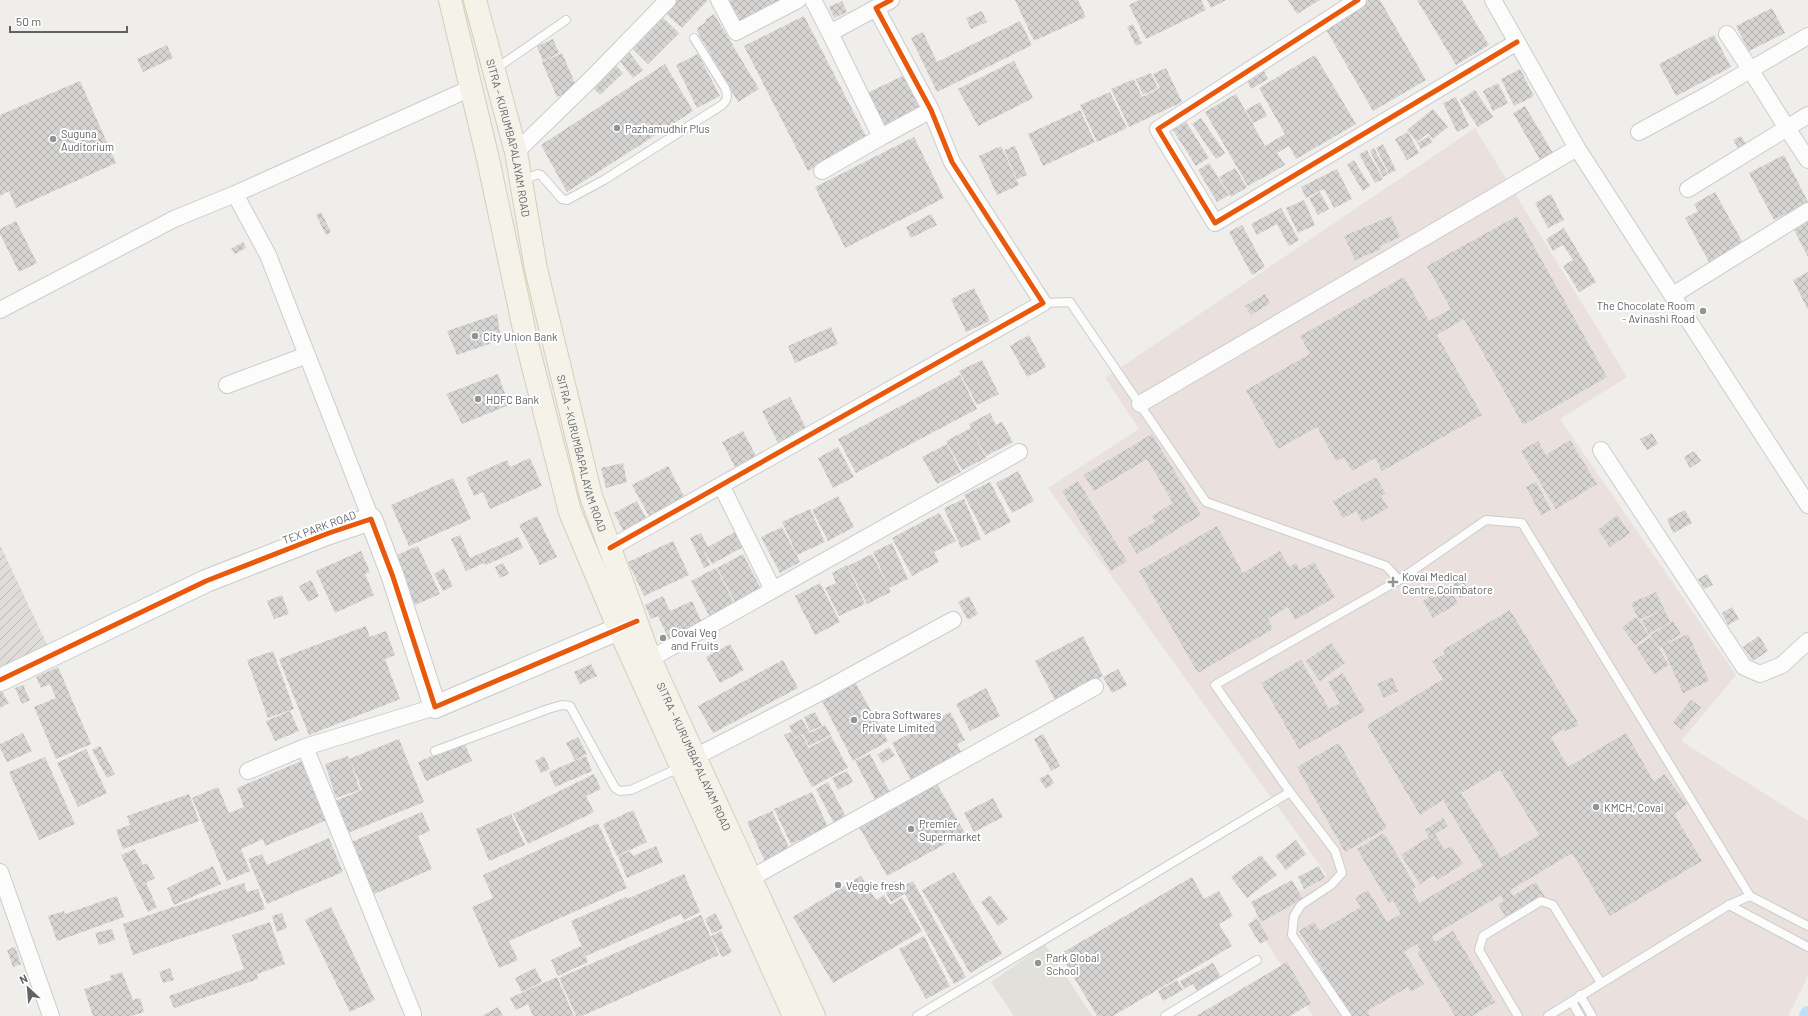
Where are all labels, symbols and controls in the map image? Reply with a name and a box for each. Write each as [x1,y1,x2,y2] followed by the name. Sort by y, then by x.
[10,8,127,34] scale bar
[16,14,41,28] text: 50 m
[485,57,533,218] street label: SITRA - KURUMBAPALAYAM ROAD
[625,122,710,135] place label: Pazhamudhir Plus
[612,123,622,133] marker: Pazhamudhir Plus
[61,127,114,153] place label: Suguna Auditorium
[48,134,58,144] marker: Suguna Auditorium
[1597,299,1695,325] place label: The Chocolate Room - Avinashi Road
[1698,306,1708,316] marker: The Chocolate Room - Avinashi Road
[483,330,558,343] place label: City Union Bank
[470,331,480,341] marker: City Union Bank
[555,373,610,533] street label: SITRA - KURUMBAPALAYAM ROAD
[486,393,539,406] place label: HDFC Bank
[473,394,483,404] marker: HDFC Bank
[280,508,358,546] street label: TEX PARK ROAD
[1402,570,1493,596] place label: Kovai Medical Centre,Coimbatore
[1387,576,1399,588] marker: Kovai Medical Centre,Coimbatore
[671,626,719,652] place label: Covai Veg and Fruits
[658,633,668,643] marker: Covai Veg and Fruits
[655,680,734,833] street label: SITRA - KURUMBAPALAYAM ROAD
[862,708,941,734] place label: Cobra Softwares Private Limited
[849,715,859,725] marker: Cobra Softwares Private Limited
[1604,801,1664,814] place label: KMCH, Covai
[1591,802,1601,812] marker: KMCH, Covai
[919,817,981,843] place label: Premier Supermarket
[906,824,916,834] marker: Premier Supermarket
[846,879,905,892] place label: Veggie fresh
[833,880,843,890] marker: Veggie fresh
[1046,951,1099,977] place label: Park Global School
[1033,958,1043,968] marker: Park Global School
[8,968,48,1008] north arrow
[17,971,30,986] text: N

